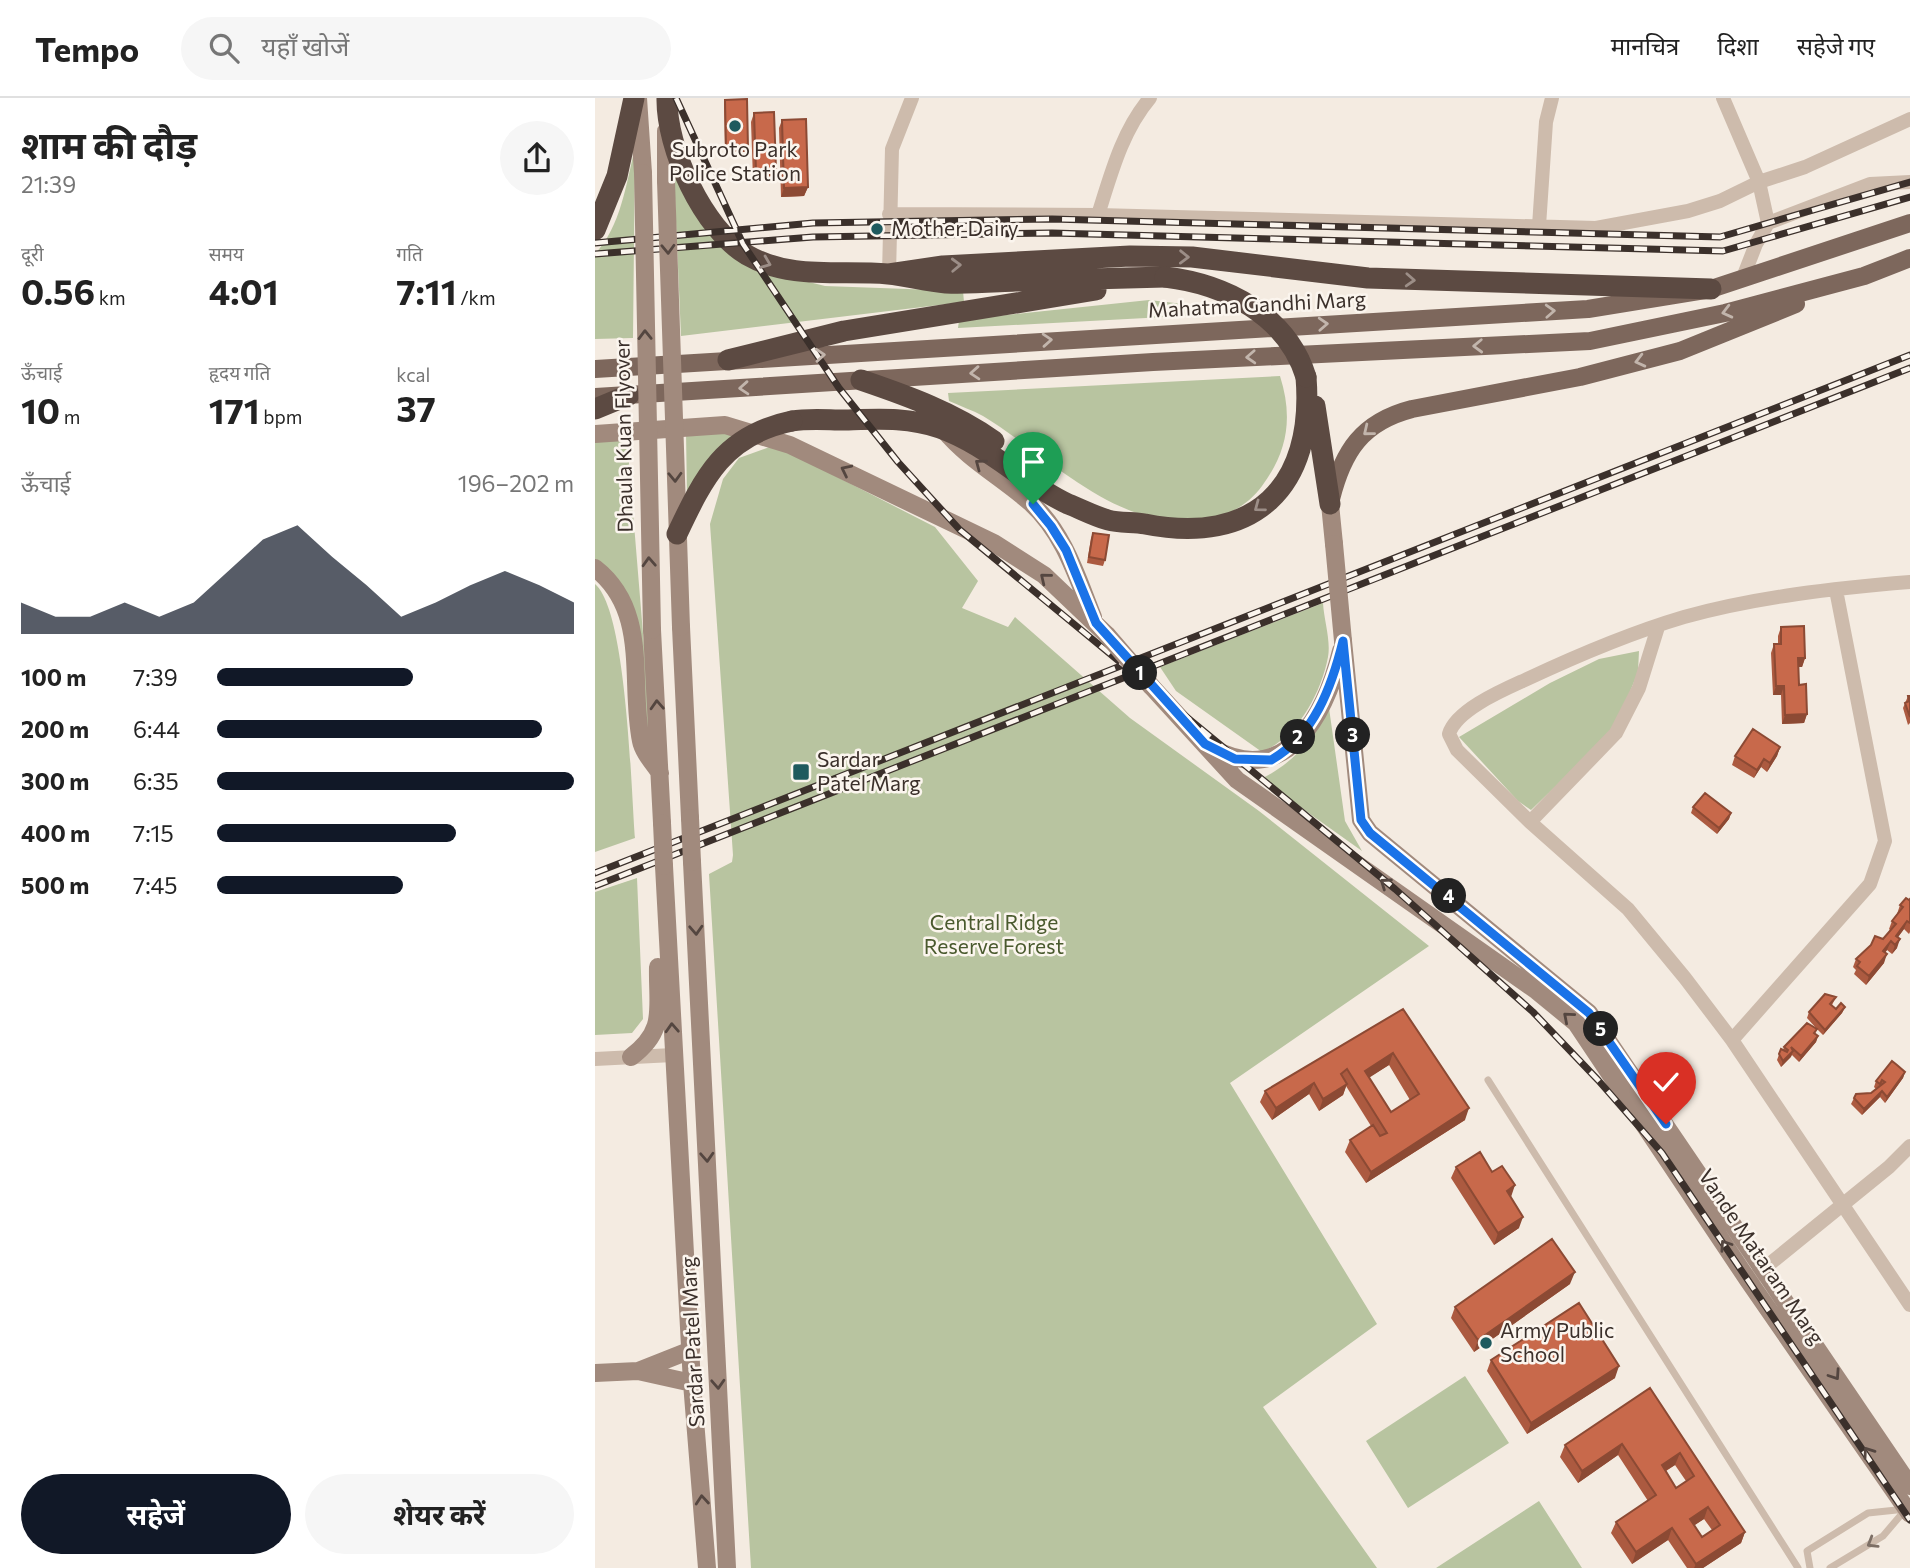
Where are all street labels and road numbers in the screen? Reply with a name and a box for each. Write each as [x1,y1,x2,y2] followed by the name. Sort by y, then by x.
[1147,285,1367,322] street label: Mahatma Gandhi Marg
[608,339,637,533] street label: Dhaula Kuan Flyover
[1694,1164,1830,1349] street label: Vande Mataram Marg
[675,1256,708,1428] street label: Sardar Patel Marg

